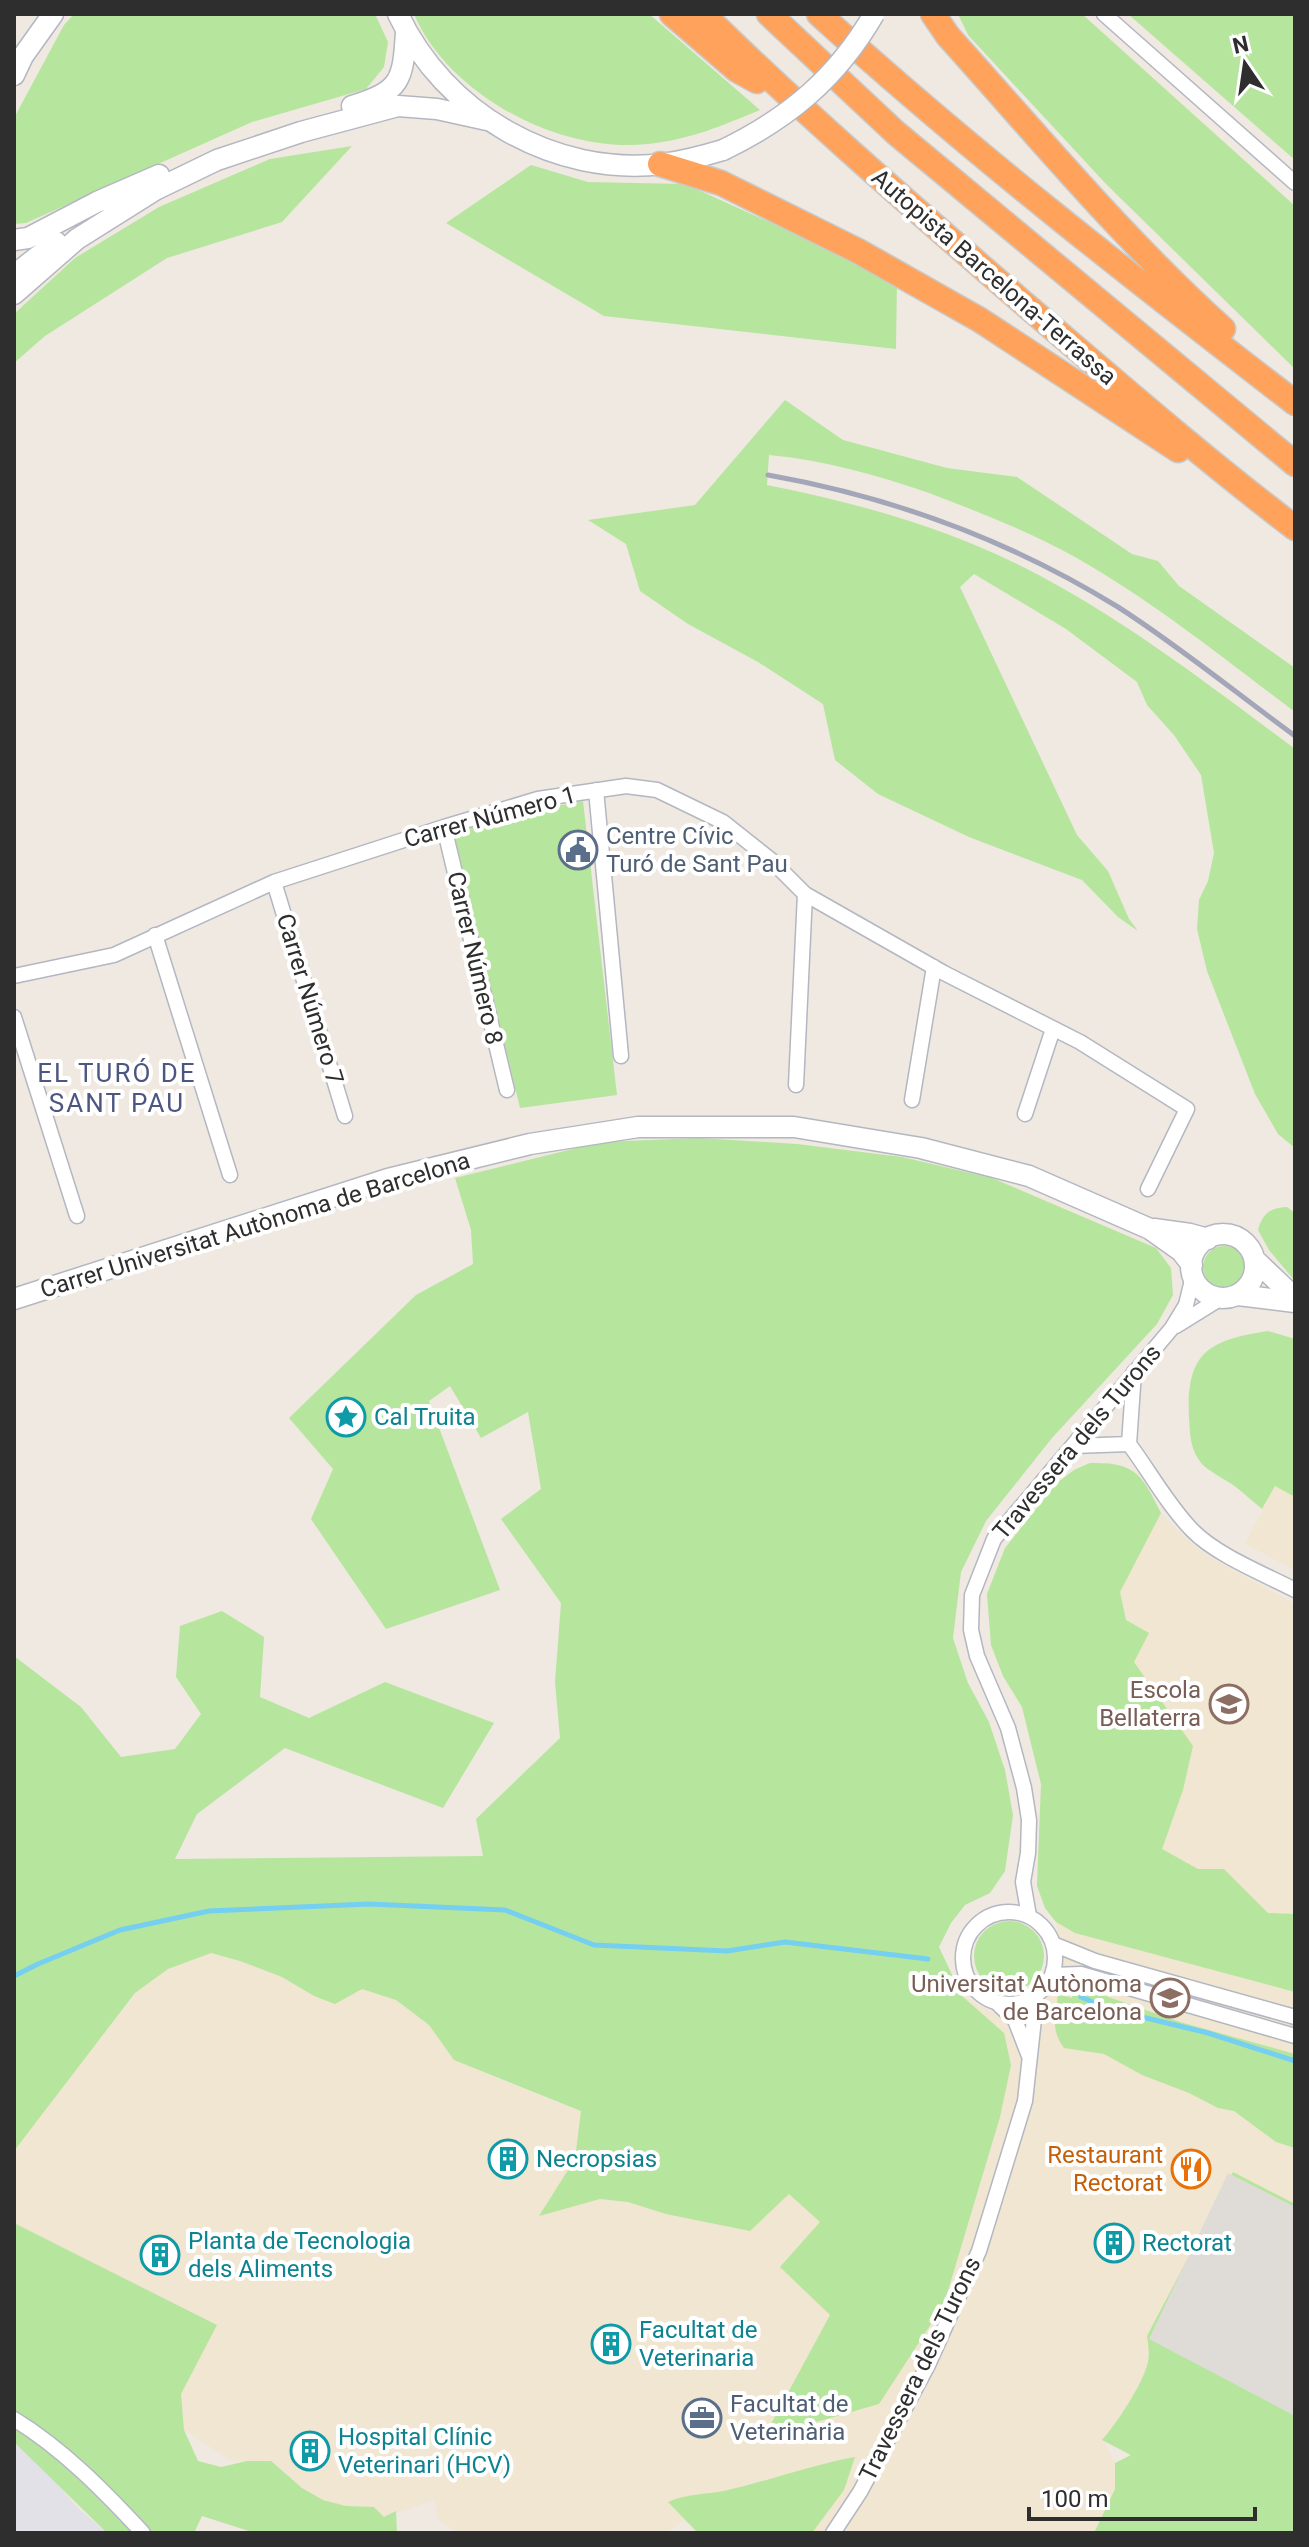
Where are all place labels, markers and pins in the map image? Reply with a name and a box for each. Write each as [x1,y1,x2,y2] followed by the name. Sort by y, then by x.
[606,822,788,878] place label: Centre Cívic Turó de Sant Pau
[557,829,599,871] public building icon: Centre Cívic Turó de Sant Pau
[325,1396,367,1438] place icon: Cal Truita
[374,1403,476,1431] place label: Cal Truita
[1099,1676,1201,1732] place label: Escola Bellaterra
[1208,1683,1250,1725] school or university icon: Escola Bellaterra
[911,1970,1142,2026] place label: Universitat Autònoma de Barcelona
[1149,1977,1191,2019] school or university icon: Universitat Autònoma de Barcelona
[487,2138,529,2180] building icon: Necropsias
[1047,2141,1163,2197] place label: Restaurant Rectorat
[536,2145,657,2173] place label: Necropsias
[1170,2148,1212,2190] restaurant icon: Restaurant Rectorat
[1093,2222,1135,2264] building icon: Rectorat
[188,2227,411,2283] place label: Planta de Tecnologia dels Aliments
[1142,2229,1232,2257] place label: Rectorat
[139,2234,181,2276] building icon: Planta de Tecnologia dels Aliments
[639,2316,758,2372] place label: Facultat de Veterinaria
[590,2323,632,2365] building icon: Facultat de Veterinaria
[730,2390,849,2446] place label: Facultat de Veterinària
[681,2397,723,2439] office icon: Facultat de Veterinària
[338,2423,511,2479] place label: Hospital Clínic Veterinari (HCV)
[289,2430,331,2472] building icon: Hospital Clínic Veterinari (HCV)

